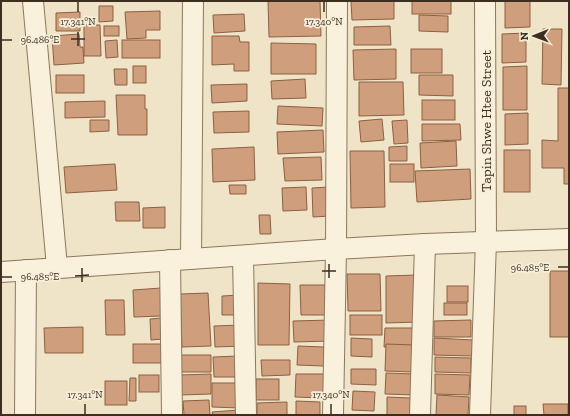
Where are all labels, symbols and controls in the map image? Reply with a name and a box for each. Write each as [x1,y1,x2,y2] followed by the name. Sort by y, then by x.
[60,16,96,28] text: 17.341°N
[305,16,343,28] text: 17.340°N
[514,16,554,56] north arrow
[518,31,531,40] text: N
[21,34,59,46] text: 96.486°E
[478,49,495,192] street label: Tapin Shwe Htee Street
[511,262,549,274] text: 96.485°E
[21,271,59,283] text: 96.485°E
[67,389,103,401] text: 17.341°N
[312,389,350,401] text: 17.340°N

